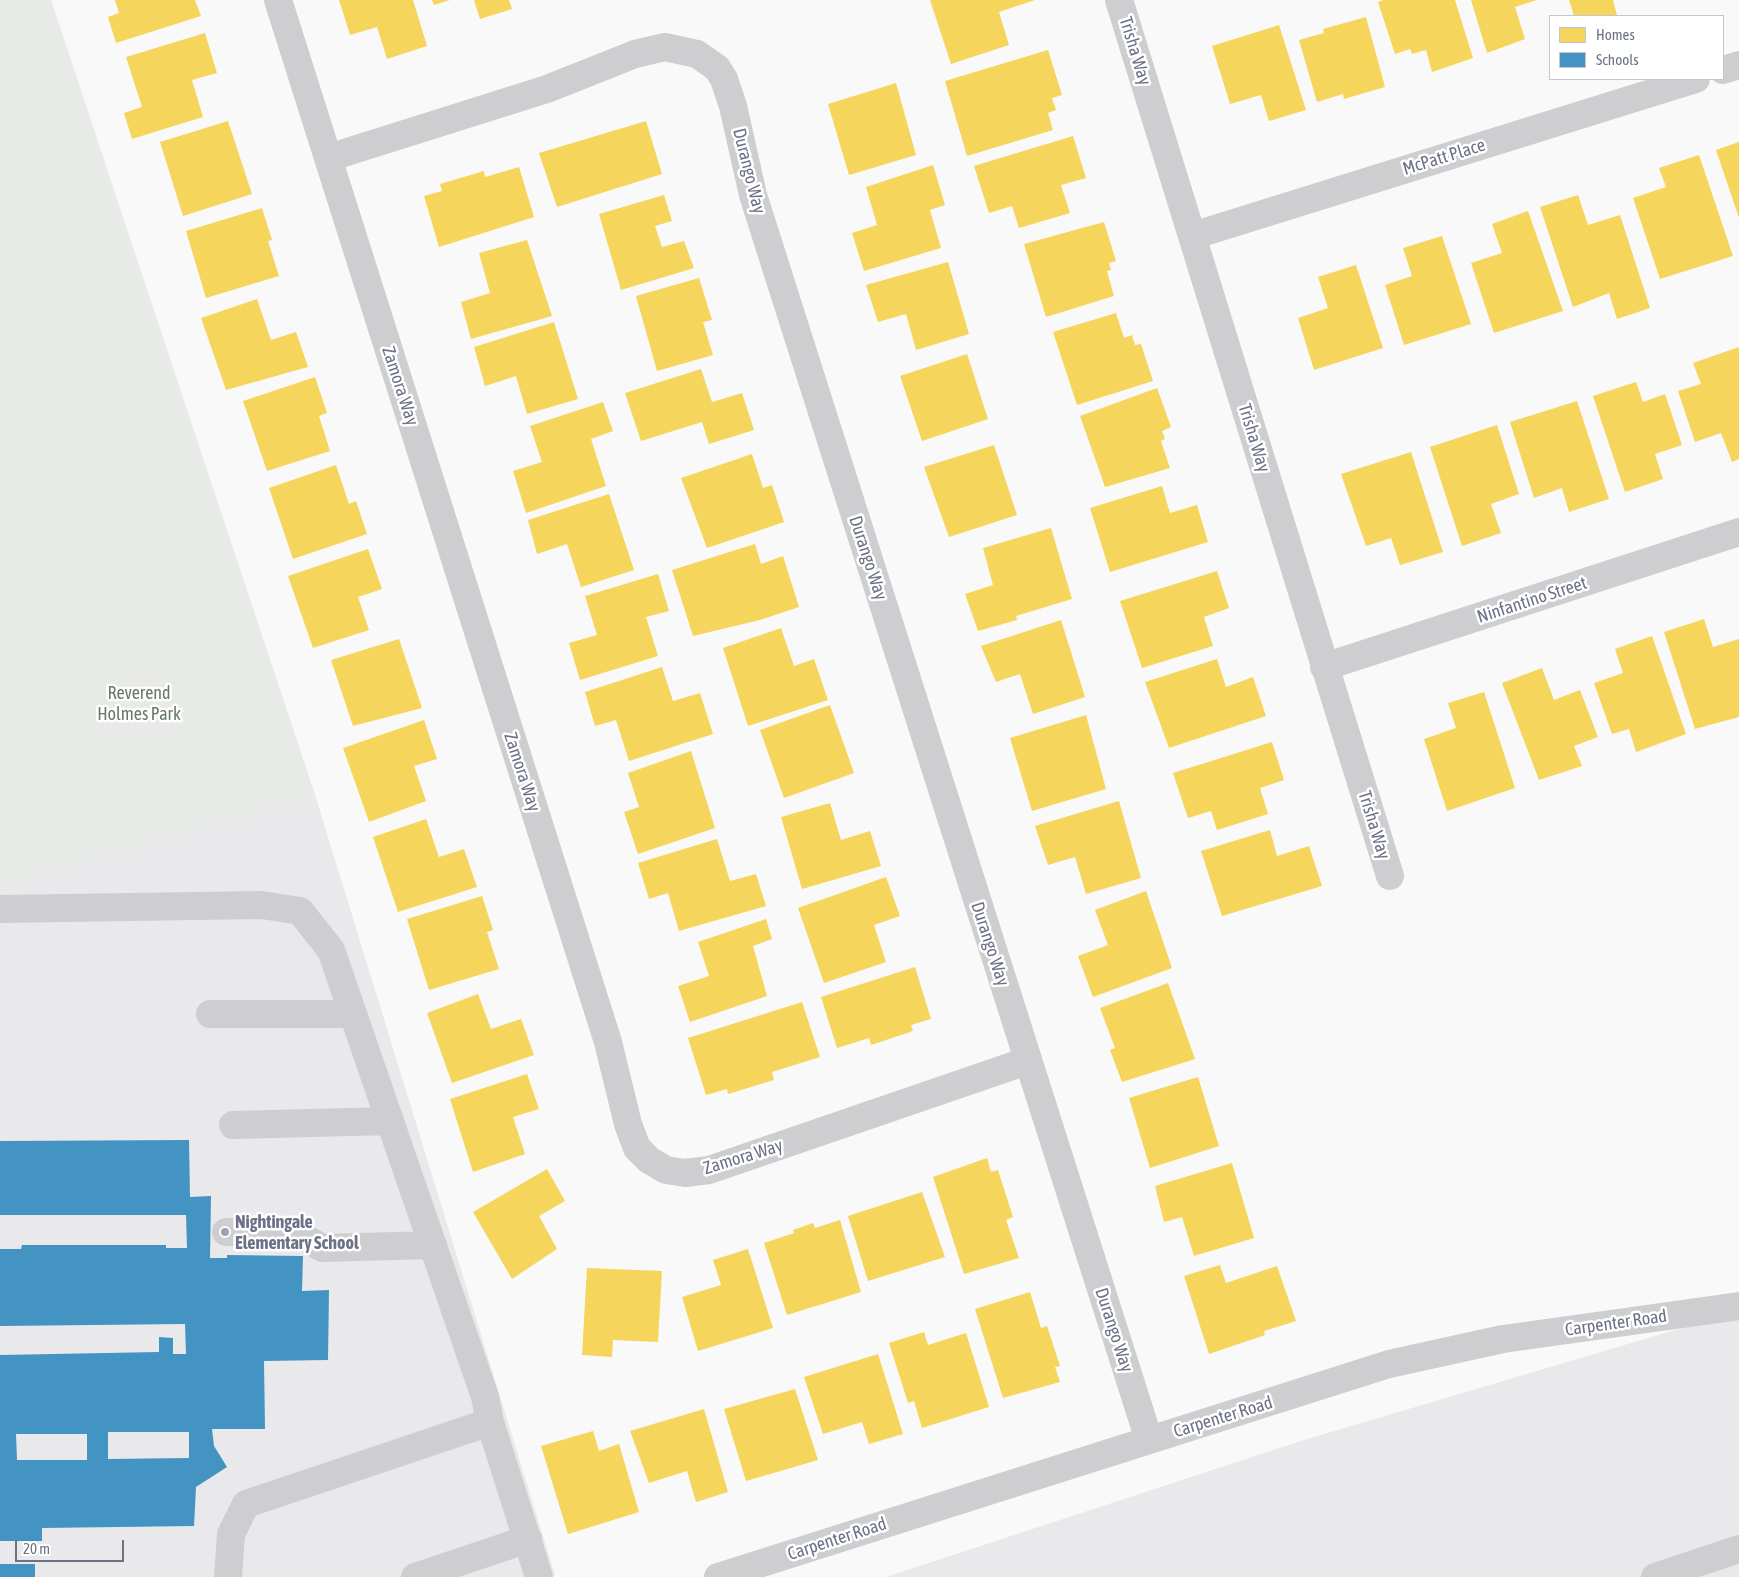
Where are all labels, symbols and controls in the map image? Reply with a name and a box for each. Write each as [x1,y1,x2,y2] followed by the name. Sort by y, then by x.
[1114,14,1156,88] street label: Trisha Way
[1549,15,1724,80] legend
[1596,26,1635,43] text: Homes
[1596,51,1639,68] text: Schools
[728,126,770,216] street label: Durango Way
[1400,134,1488,180] street label: McPatt Place
[377,344,423,428] street label: Zamora Way
[1233,401,1275,475] street label: Trisha Way
[844,513,892,603] street label: Durango Way
[1474,572,1590,628] street label: Ninfantino Street
[97,682,181,724] park label: Reverend Holmes Park
[499,730,545,814] street label: Zamora Way
[1353,788,1395,862] street label: Trisha Way
[966,899,1014,989] street label: Durango Way
[701,1135,785,1179] street label: Zamora Way
[235,1211,359,1254] place label: Nightingale Elementary School
[219,1226,231,1238] marker: Nightingale Elementary School
[1090,1285,1138,1375] street label: Durango Way
[1564,1305,1668,1341] street label: Carpenter Road
[1171,1392,1275,1442] street label: Carpenter Road
[785,1513,889,1565] street label: Carpenter Road
[18,1530,126,1562] scale bar
[23,1540,50,1557] text: 20 m

